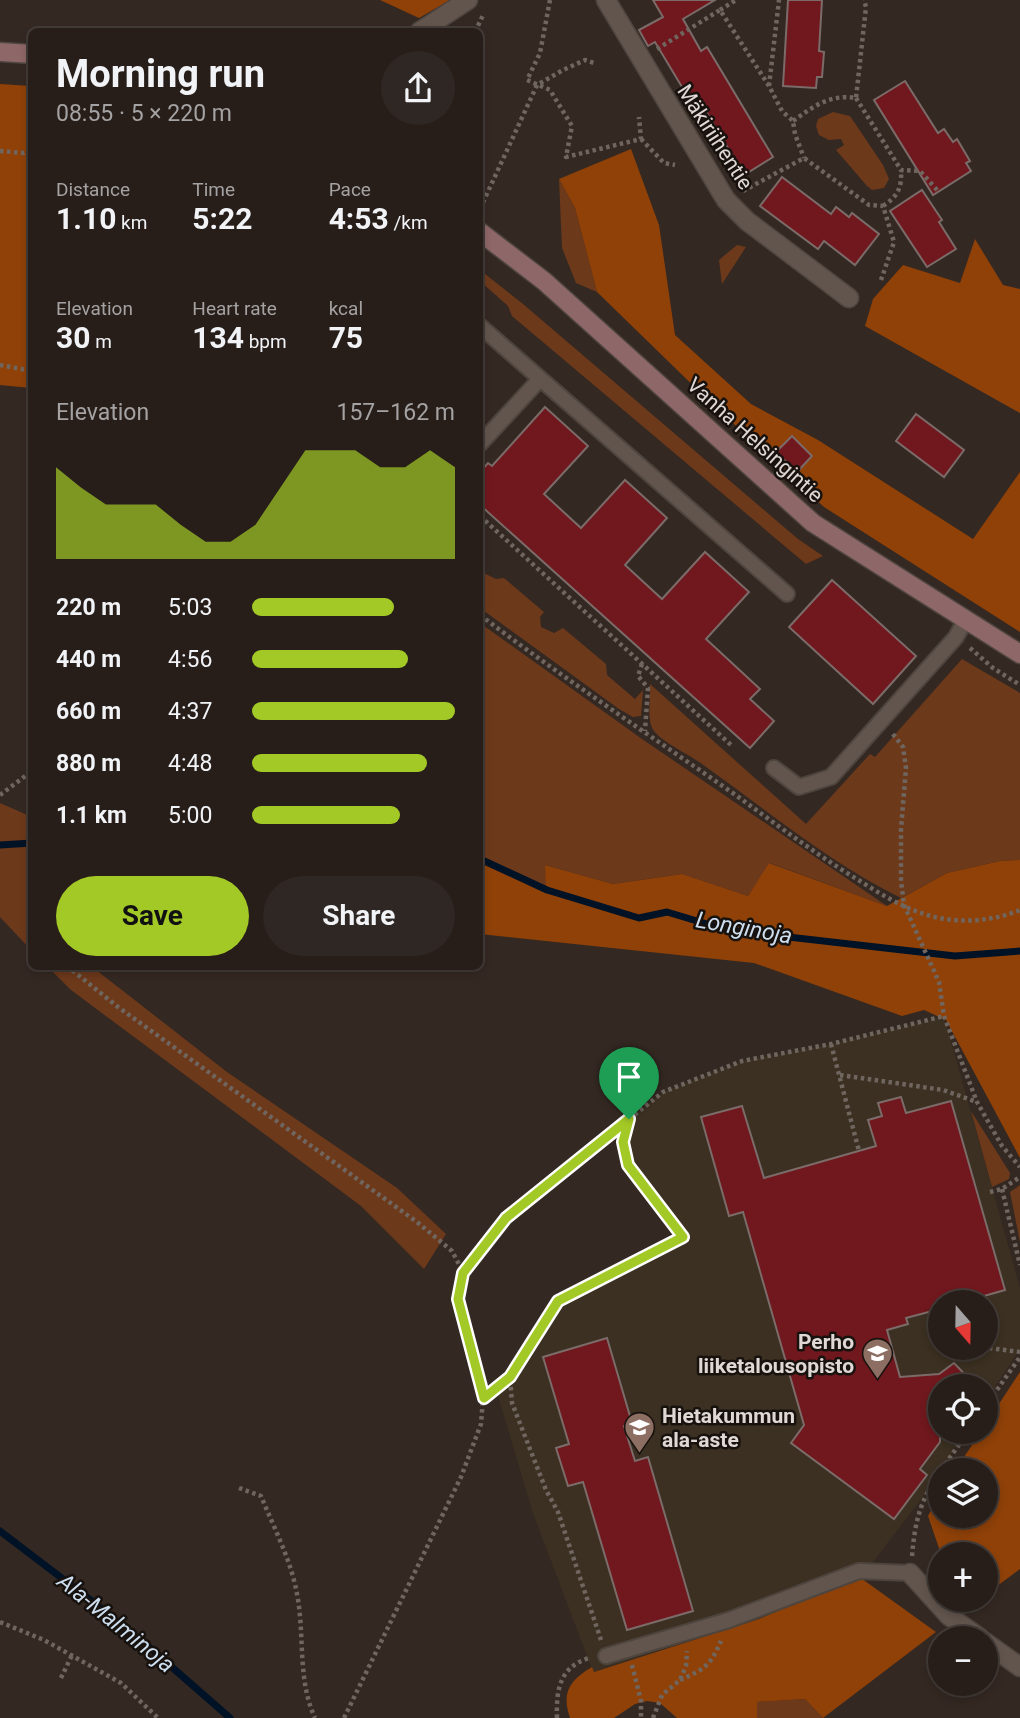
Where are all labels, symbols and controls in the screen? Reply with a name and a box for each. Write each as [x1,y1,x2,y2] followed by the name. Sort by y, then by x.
[381,51,455,125] button: share
[56,52,265,96] text: Morning run
[672,80,758,194] street label: Mäkiriihentie
[56,100,232,127] text: 08:55 · 5 × 220 m
[56,178,130,201] text: Distance
[192,178,235,201] text: Time
[329,178,371,201] text: Pace
[56,201,116,236] text: 1.10
[192,201,252,236] text: 5:22
[329,201,389,236] text: 4:53
[116,211,147,234] text: km
[389,211,428,234] text: /km
[56,297,133,320] text: Elevation
[192,297,277,320] text: Heart rate
[329,297,363,320] text: kcal
[56,320,90,355] text: 30
[192,320,244,355] text: 134
[329,320,363,355] text: 75
[90,330,112,353] text: m
[244,330,287,353] text: bpm
[682,373,828,507] street label: Vanha Helsingintie
[56,399,149,426] text: Elevation
[336,399,455,426] text: 157–162 m
[56,594,121,621] text: 220 m
[168,594,212,621] text: 5:03
[56,646,121,673] text: 440 m
[168,646,212,673] text: 4:56
[56,698,121,725] text: 660 m
[168,698,212,725] text: 4:37
[56,750,121,777] text: 880 m
[168,750,212,777] text: 4:48
[56,802,127,829] text: 1.1 km
[168,802,212,829] text: 5:00
[56,876,249,956] button: Save
[263,876,455,956] button: Share
[694,906,794,950] water label: Longinoja
[599,1047,659,1119] pin
[610,1058,648,1096] icon: arrive
[928,1290,998,1360] north arrow
[928,1290,998,1696] map controls
[698,1330,854,1378] place label: Perho liiketalousopisto
[860,1337,894,1381] school or university icon: Perho liiketalousopisto
[928,1374,998,1444] button: locate
[662,1404,795,1452] place label: Hietakummun ala-aste
[622,1411,656,1455] school or university icon: Hietakummun ala-aste
[928,1458,998,1528] button: layers
[928,1542,998,1612] button: +
[51,1567,180,1678] water label: Ala-Malminoja
[928,1626,998,1696] button: −

